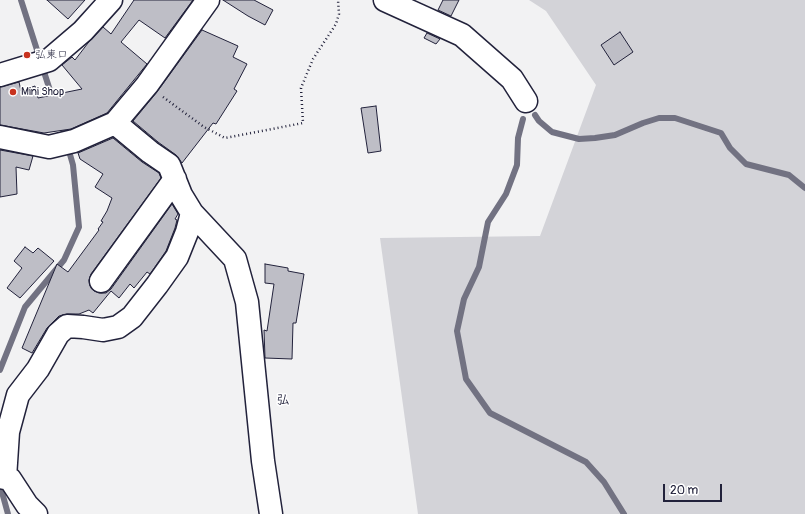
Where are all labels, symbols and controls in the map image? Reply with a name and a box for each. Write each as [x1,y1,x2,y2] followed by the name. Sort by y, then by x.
[35,48,68,62] place label: 弘東口
[22,50,32,60] marker: 弘東口
[21,85,64,99] place label: Mini Shop
[8,87,18,97] marker: Mini Shop
[277,393,289,409] district label: 弘
[665,476,724,502] scale bar
[670,483,698,498] text: 20 m

